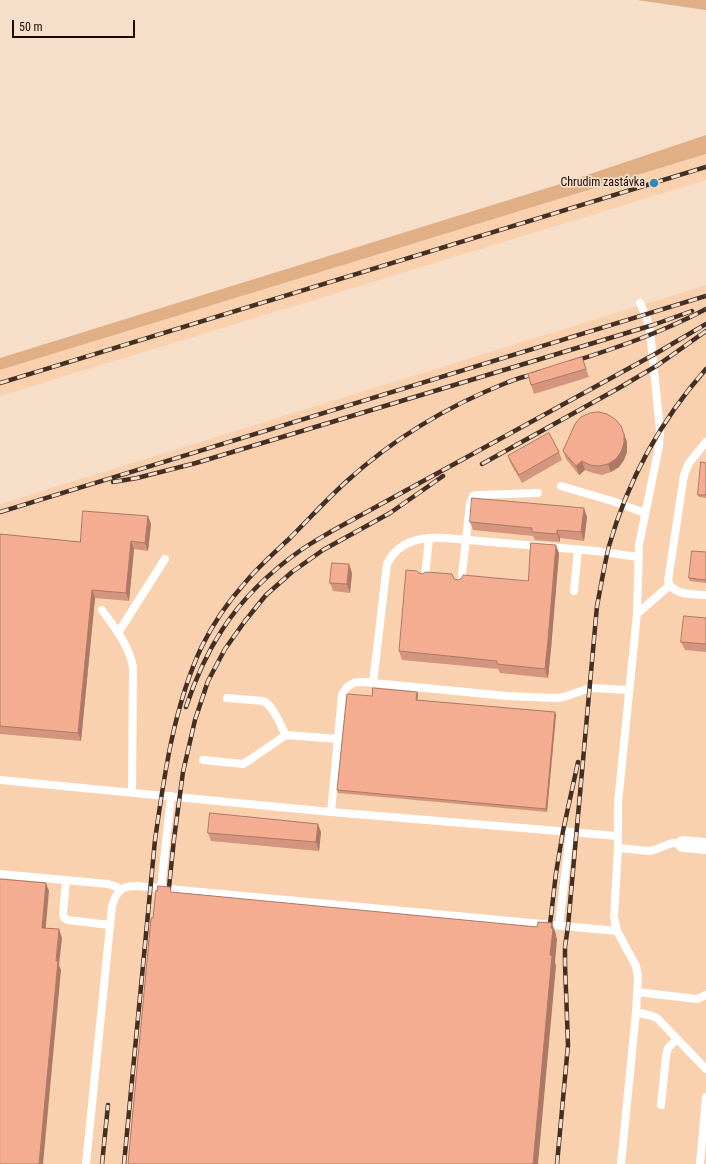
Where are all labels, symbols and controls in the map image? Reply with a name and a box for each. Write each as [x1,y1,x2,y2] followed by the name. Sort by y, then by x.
[14,12,137,38] scale bar
[19,20,43,34] text: 50 m
[560,176,645,190] place label: Chrudim zastávka
[648,177,660,189] marker: Chrudim zastávka

